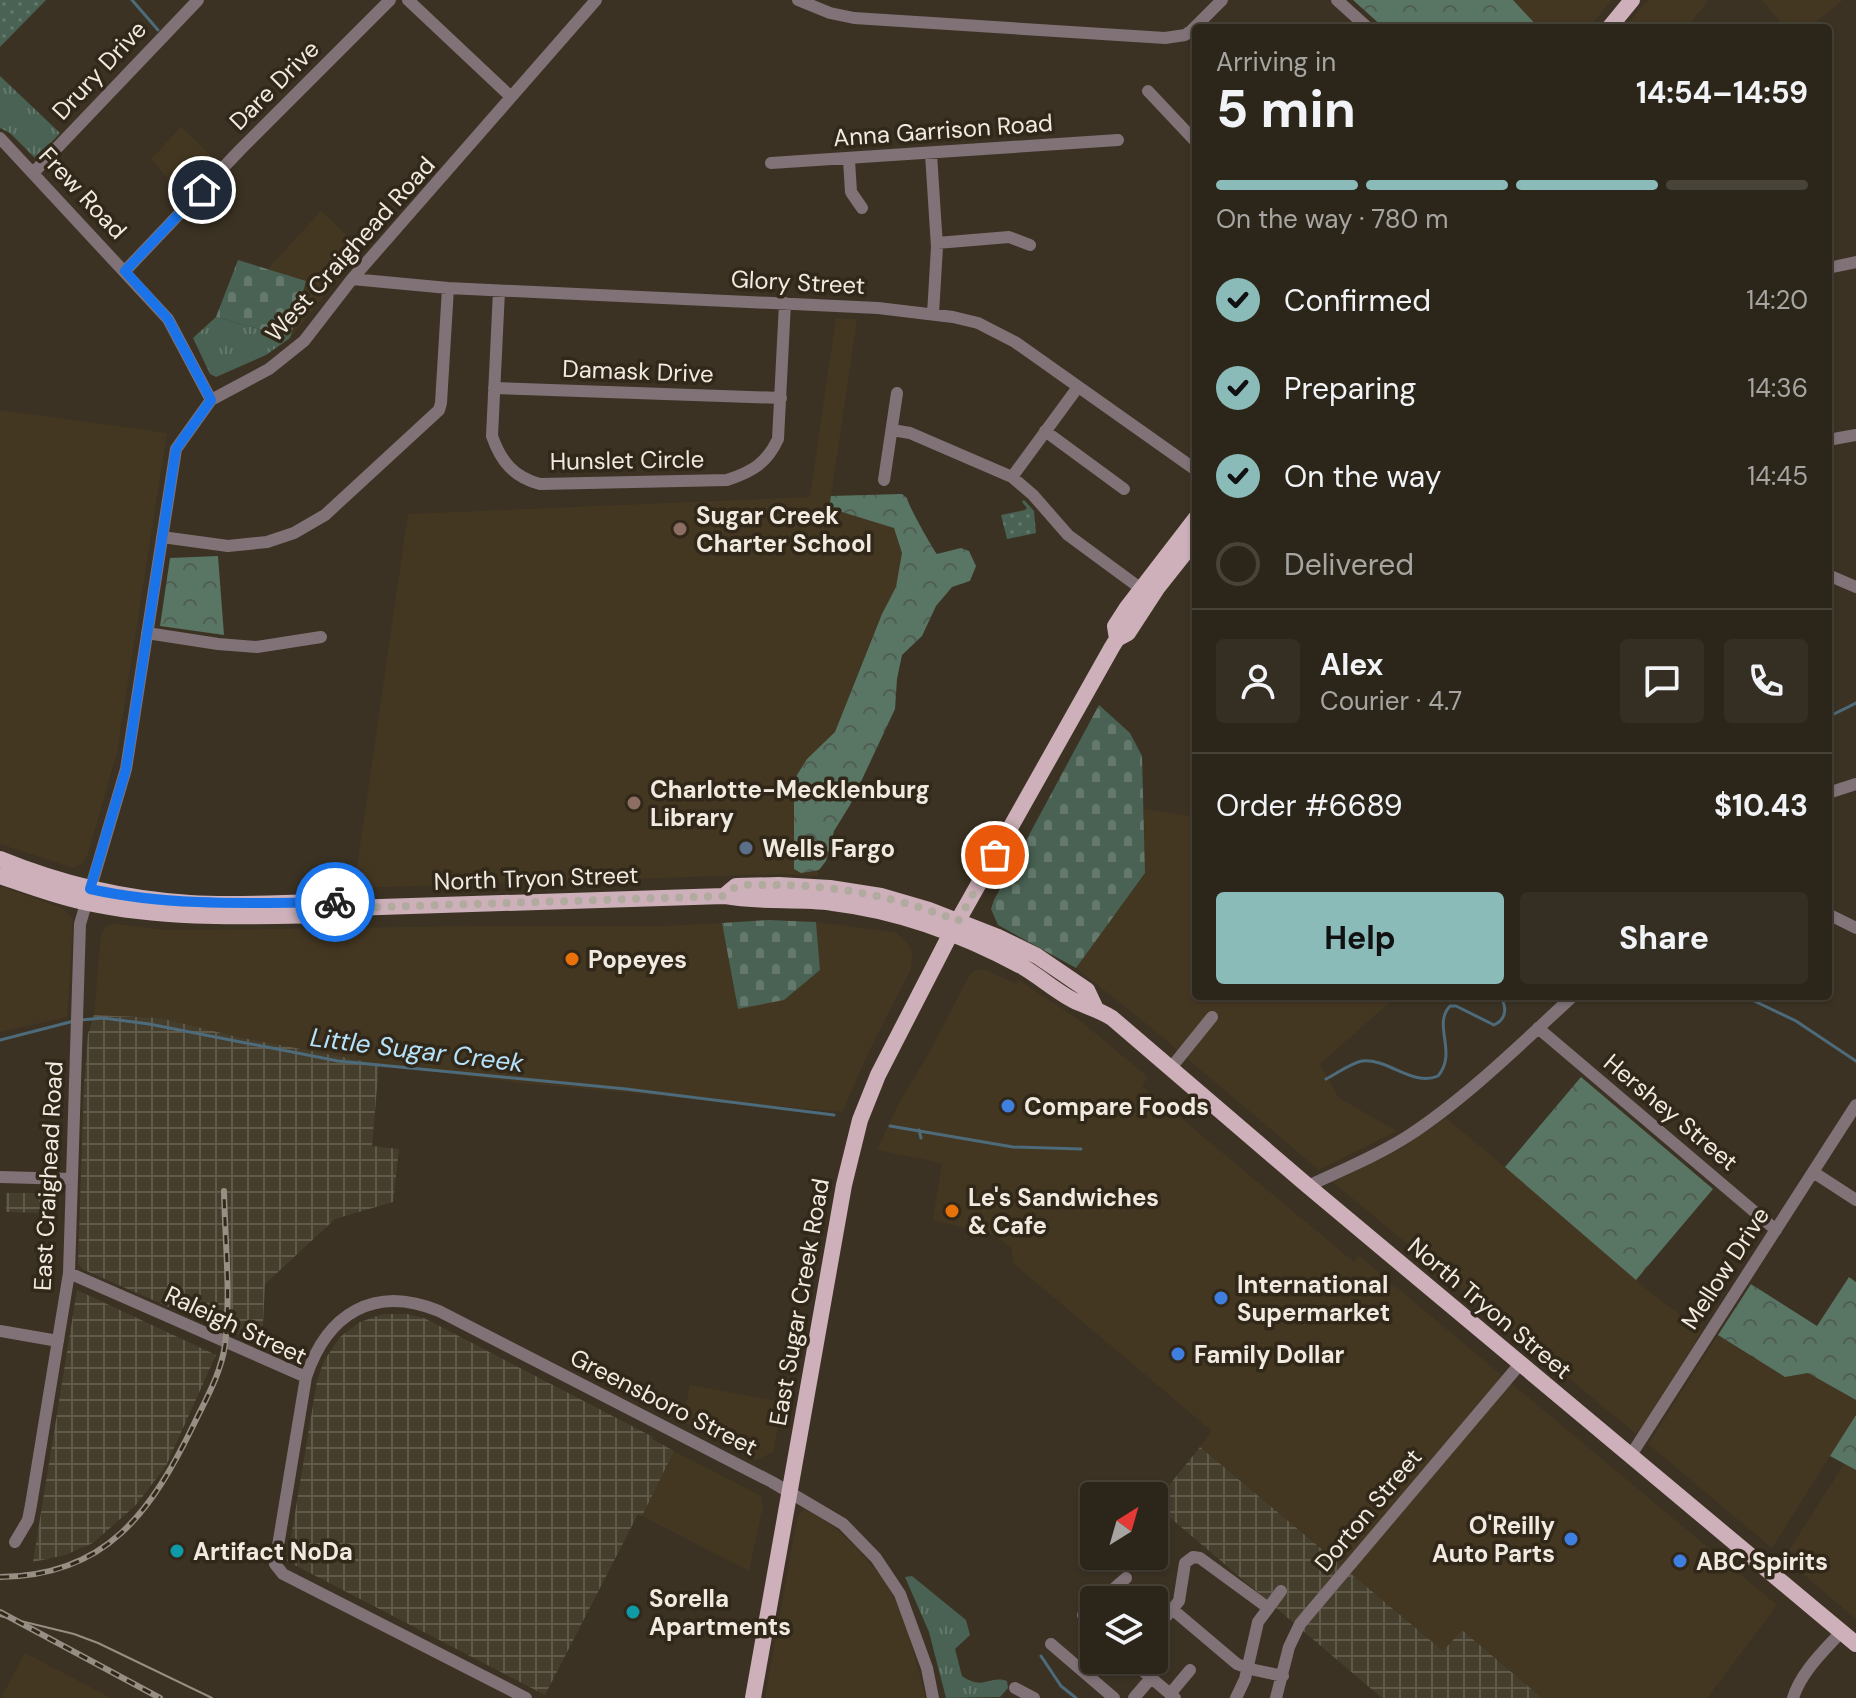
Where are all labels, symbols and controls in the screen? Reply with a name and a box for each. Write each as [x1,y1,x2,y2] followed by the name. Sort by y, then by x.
[45,14,153,126] street label: Drury Drive
[222,33,326,137] street label: Dare Drive
[1216,45,1336,79] text: Arriving in
[1636,73,1808,112] text: 14:54–14:59
[1216,75,1356,143] text: 5 min
[832,107,1054,153] street label: Anna Garrison Road
[32,140,134,246] street label: Frew Road
[259,150,441,348] street label: West Craighead Road
[168,156,236,224] pin
[180,168,224,212] icon: home
[1216,202,1448,236] text: On the way · 780 m
[730,263,866,301] street label: Glory Street
[1216,278,1260,322] icon: check
[1284,281,1431,320] text: Confirmed
[1746,283,1808,317] text: 14:20
[562,353,714,389] street label: Damask Drive
[1216,366,1260,410] icon: check
[1284,369,1416,408] text: Preparing
[1747,371,1808,405] text: 14:36
[550,443,704,477] street label: Hunslet Circle
[1216,454,1260,498] icon: check
[1284,457,1441,496] text: On the way
[1747,459,1808,493] text: 14:45
[696,500,872,559] place label: Sugar Creek Charter School
[671,520,689,538] marker: Sugar Creek Charter School
[1284,545,1414,584] text: Delivered
[1216,639,1300,723] button: person
[1620,639,1704,723] button: chat
[1724,639,1808,723] button: phone
[1320,645,1383,684] text: Alex
[1320,684,1462,718] text: Courier · 4.7
[650,774,930,833] place label: Charlotte-Mecklenburg Library
[1216,786,1403,825] text: Order #6689
[1714,786,1808,825] text: $10.43
[625,794,643,812] marker: Charlotte-Mecklenburg Library
[961,821,1029,889] pin
[762,833,895,864] place label: Wells Fargo
[973,833,1017,877] icon: bag
[737,839,755,857] marker: Wells Fargo
[433,859,639,897] street label: North Tryon Street
[295,862,375,942] courier
[313,880,357,924] icon: bike
[1216,892,1504,984] button: Help
[1520,892,1808,984] button: Share
[588,944,687,975] place label: Popeyes
[563,950,581,968] marker: Popeyes
[308,1020,526,1080] water label: Little Sugar Creek
[1598,1047,1744,1177] street label: Hershey Street
[27,1060,69,1292] street label: East Craighead Road
[1024,1091,1209,1122] place label: Compare Foods
[999,1097,1017,1115] marker: Compare Foods
[762,1176,836,1428] street label: East Sugar Creek Road
[968,1182,1159,1241] place label: Le's Sandwiches & Cafe
[1674,1201,1776,1335] street label: Mellow Drive
[943,1202,961,1220] marker: Le's Sandwiches & Cafe
[1402,1230,1578,1386] street label: North Tryon Street
[1237,1269,1390,1328] place label: International Supermarket
[160,1279,312,1371] street label: Raleigh Street
[1212,1289,1230,1307] marker: International Supermarket
[1194,1339,1345,1370] place label: Family Dollar
[565,1341,763,1463] street label: Greensboro Street
[1169,1345,1187,1363] marker: Family Dollar
[1308,1442,1428,1578] street label: Dorton Street
[1080,1482,1168,1570] north arrow
[1080,1482,1168,1674] map controls
[1432,1510,1555,1569] place label: O'Reilly Auto Parts
[1562,1530,1580,1548] marker: O'Reilly Auto Parts
[193,1536,353,1567] place label: Artifact NoDa
[168,1542,186,1560] marker: Artifact NoDa
[1696,1546,1828,1577] place label: ABC Spirits
[1671,1552,1689,1570] marker: ABC Spirits
[649,1583,791,1642] place label: Sorella Apartments
[1080,1586,1168,1674] button: layers
[624,1603,642,1621] marker: Sorella Apartments

